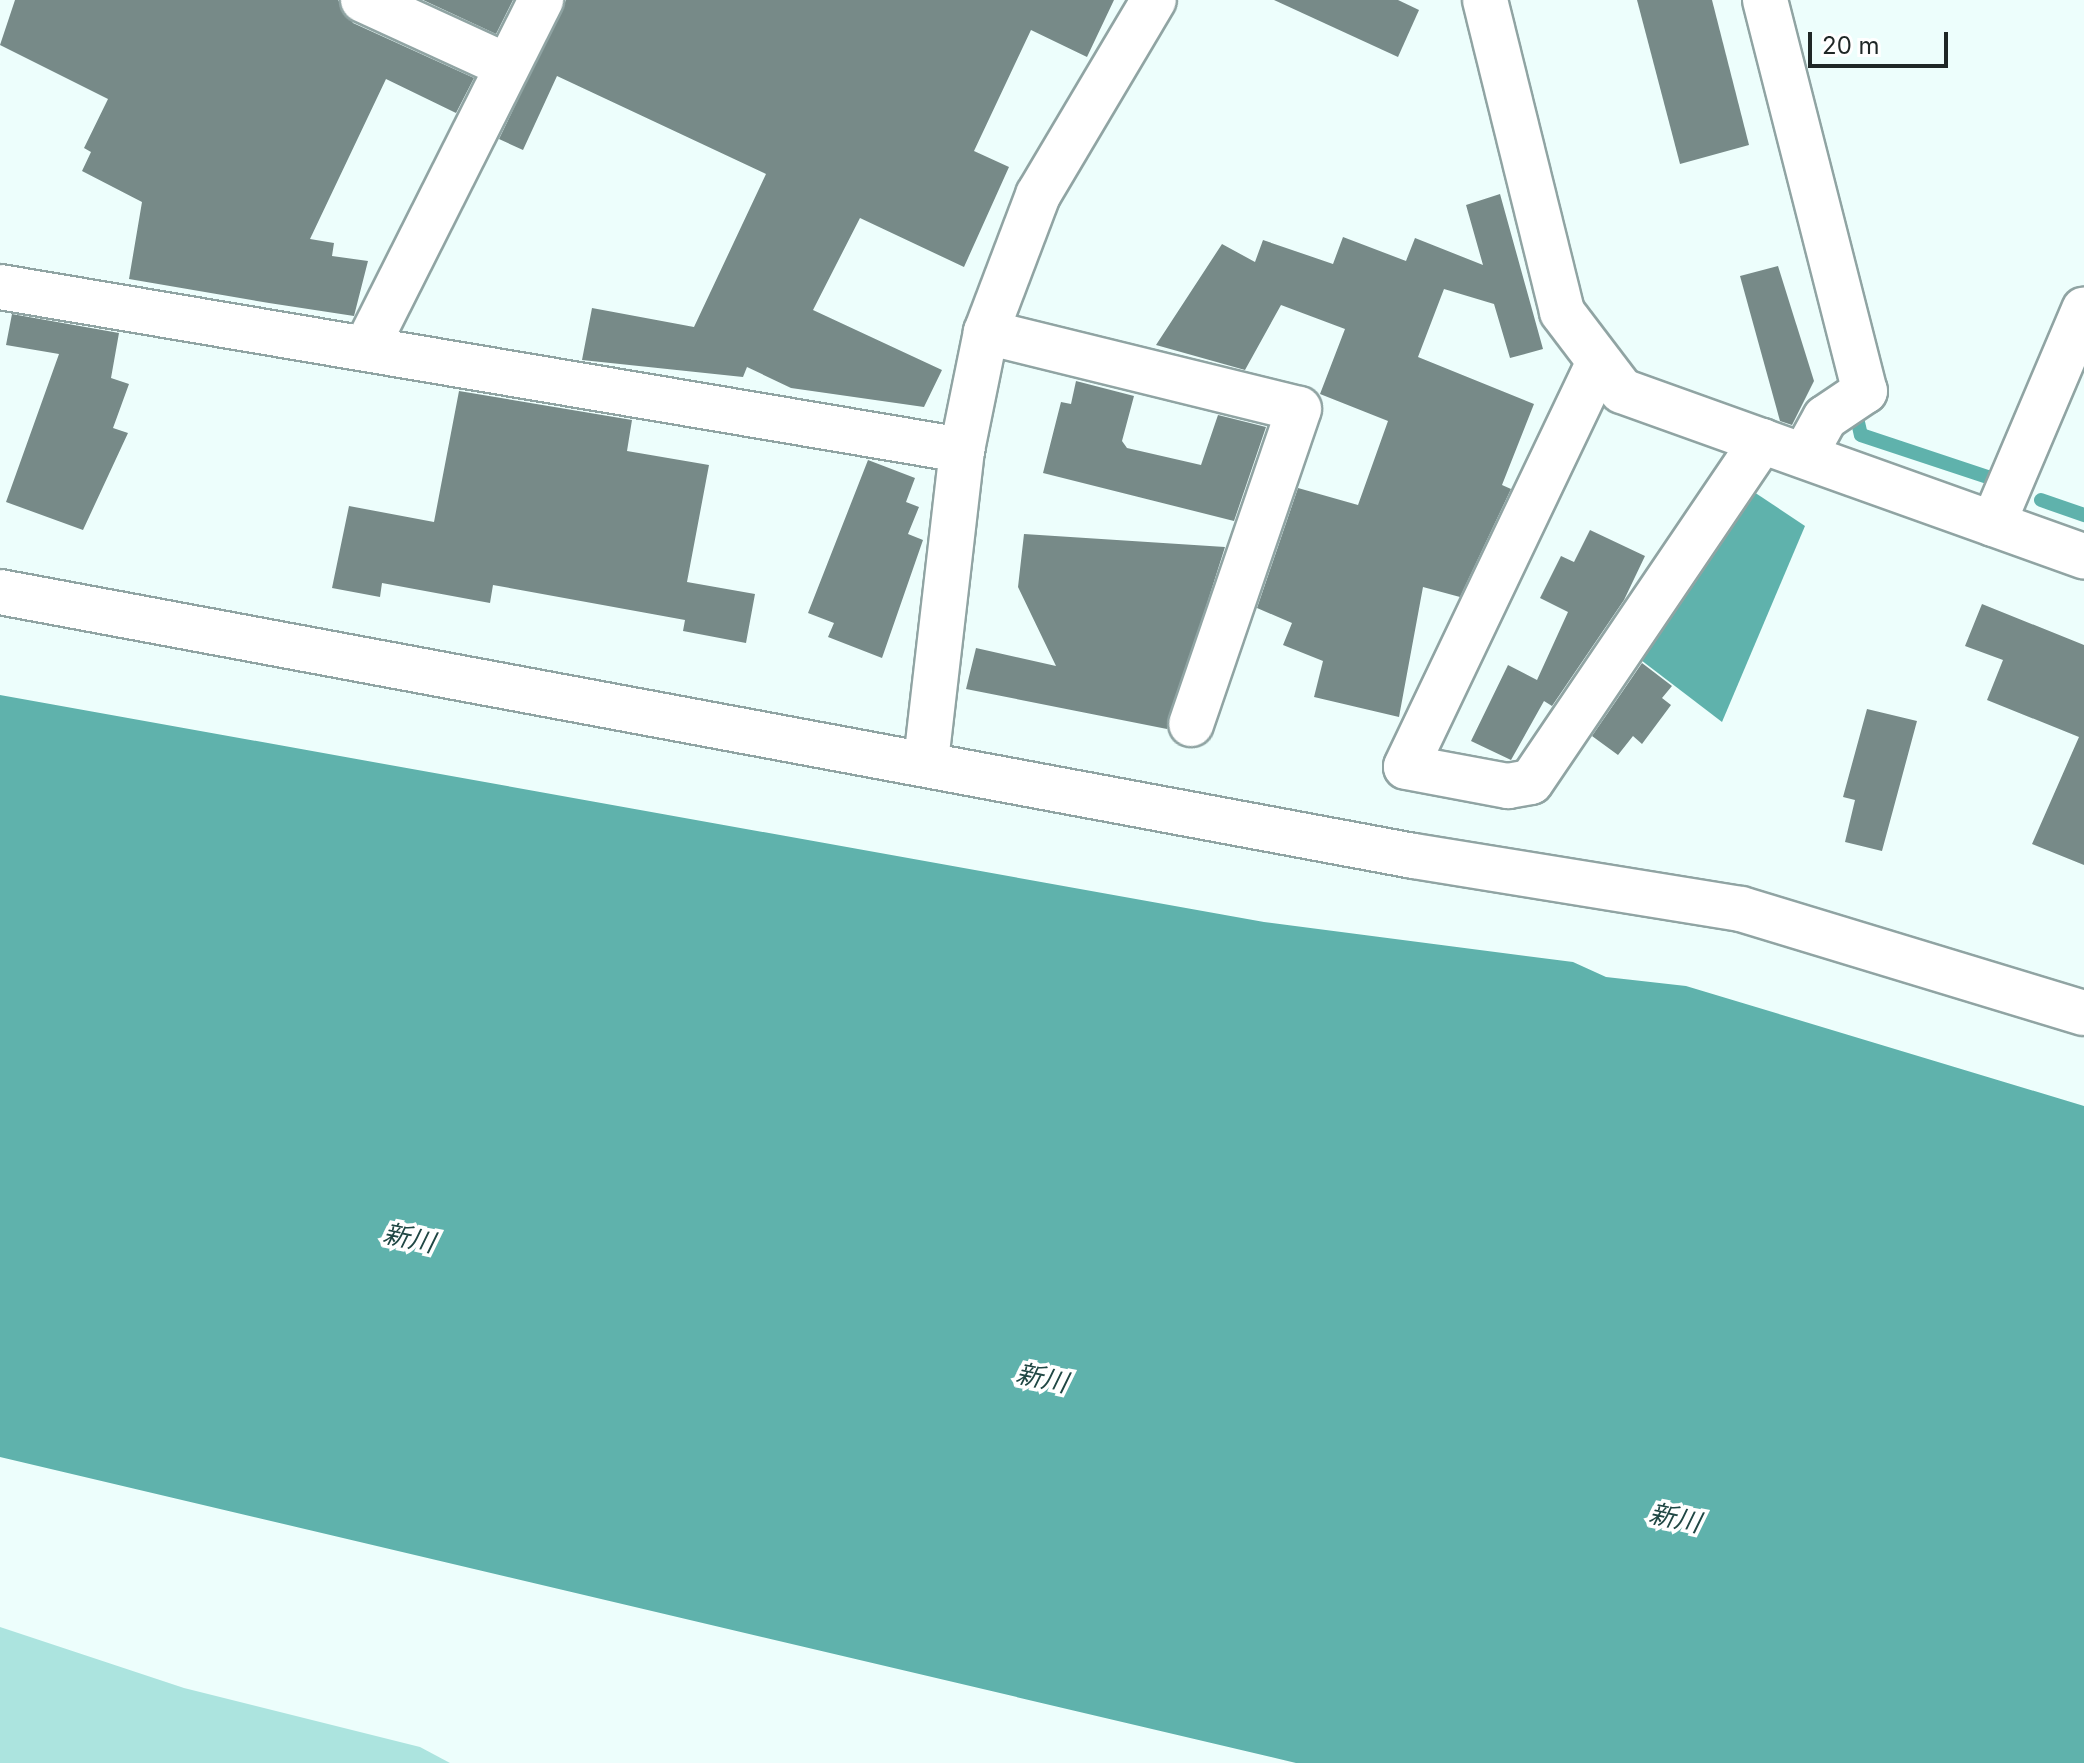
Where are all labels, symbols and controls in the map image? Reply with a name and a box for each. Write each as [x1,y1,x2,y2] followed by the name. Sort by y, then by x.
[1812,16,1952,66] scale bar
[1822,31,1880,60] text: 20 m
[380,1217,438,1259] water label: 新川
[1013,1357,1071,1399] water label: 新川
[1646,1497,1704,1539] water label: 新川

